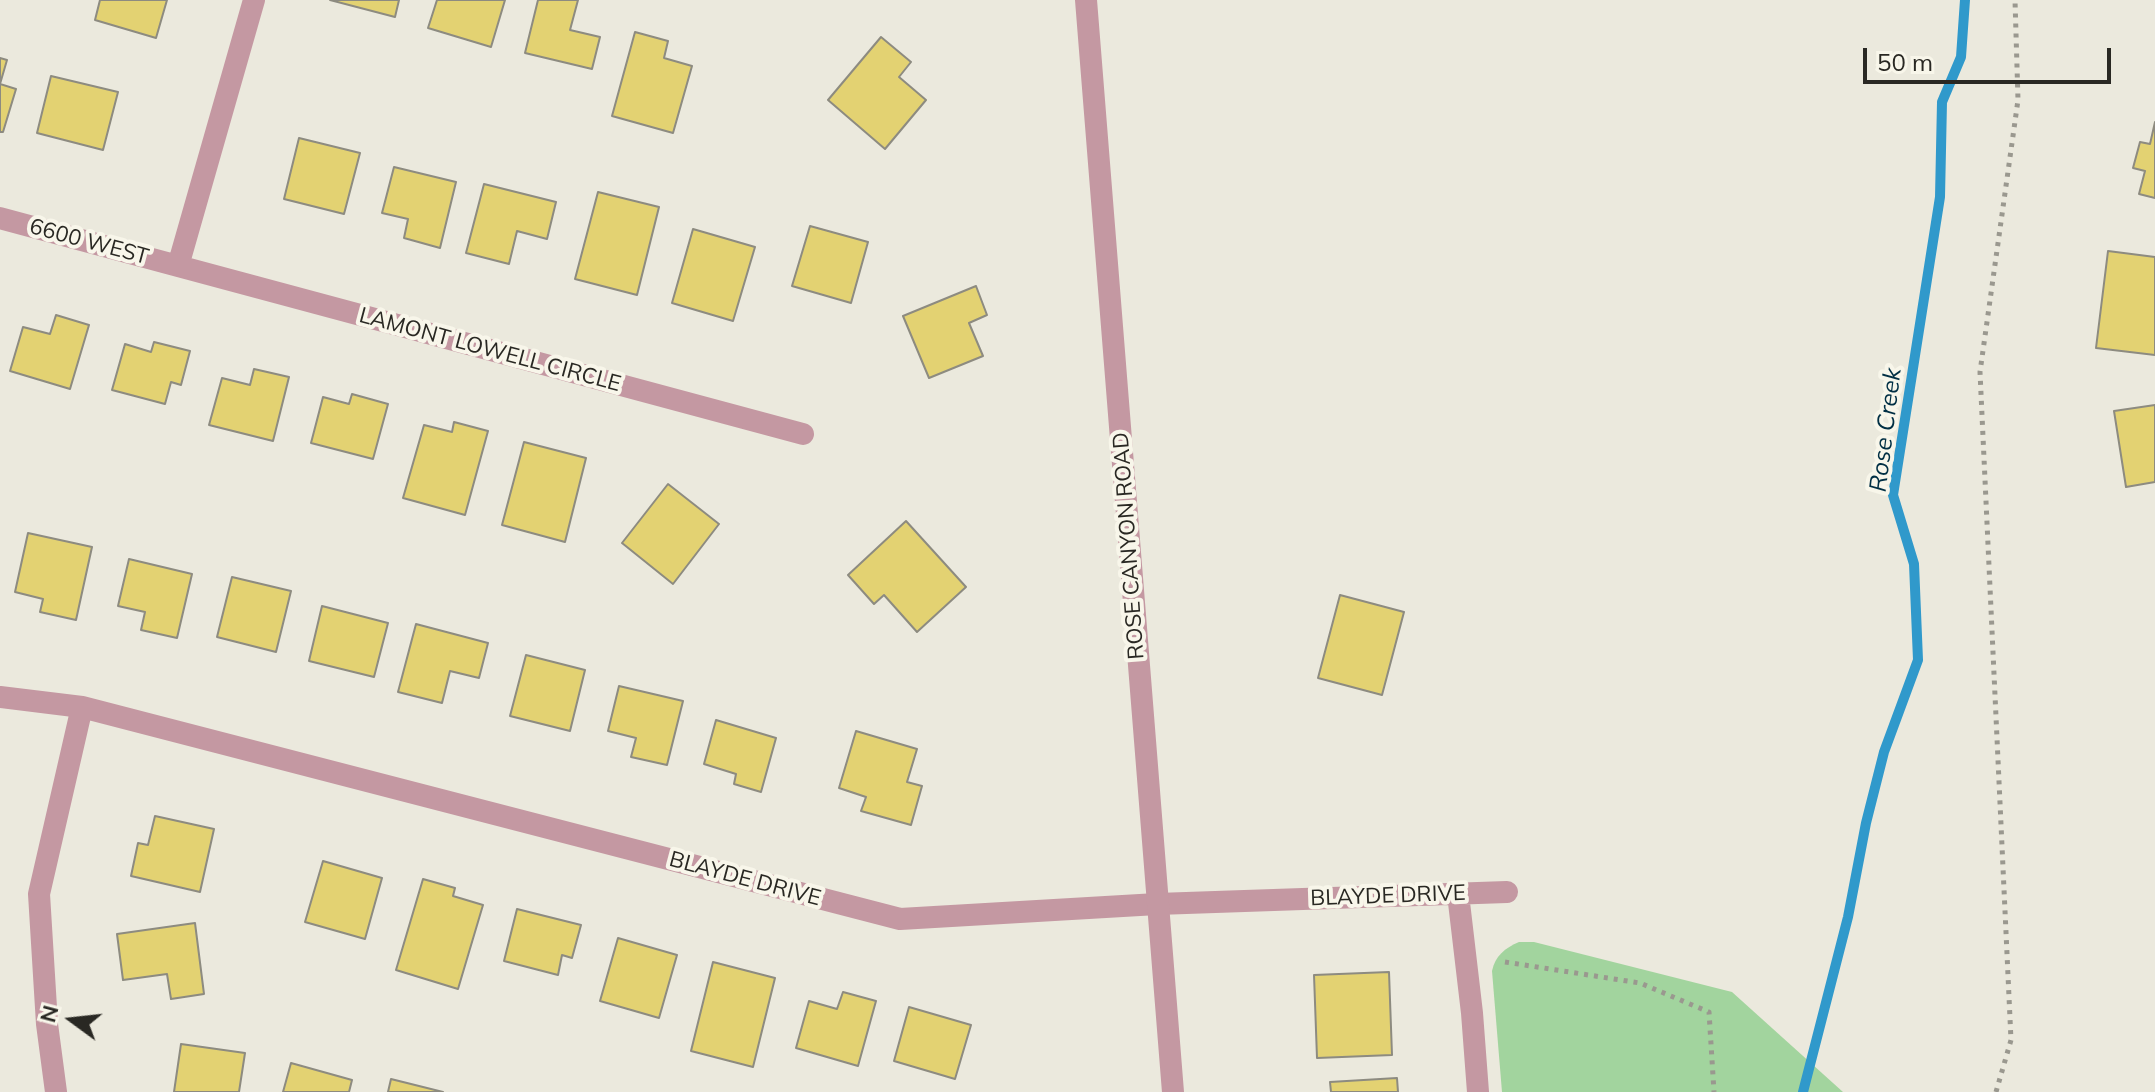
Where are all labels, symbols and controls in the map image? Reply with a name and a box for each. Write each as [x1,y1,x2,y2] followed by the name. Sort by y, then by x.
[1867,32,2115,82] scale bar
[1877,47,1933,77] text: 50 m
[26,213,152,271] street label: 6600 WEST
[356,302,624,398] street label: LAMONT LOWELL CIRCLE
[1864,366,1908,494] water label: Rose Creek
[1108,431,1150,661] street label: ROSE CANYON ROAD
[666,846,824,912] street label: BLAYDE DRIVE
[1310,880,1466,912] street label: BLAYDE DRIVE
[32,980,112,1060] north arrow
[33,1002,64,1025] text: N

